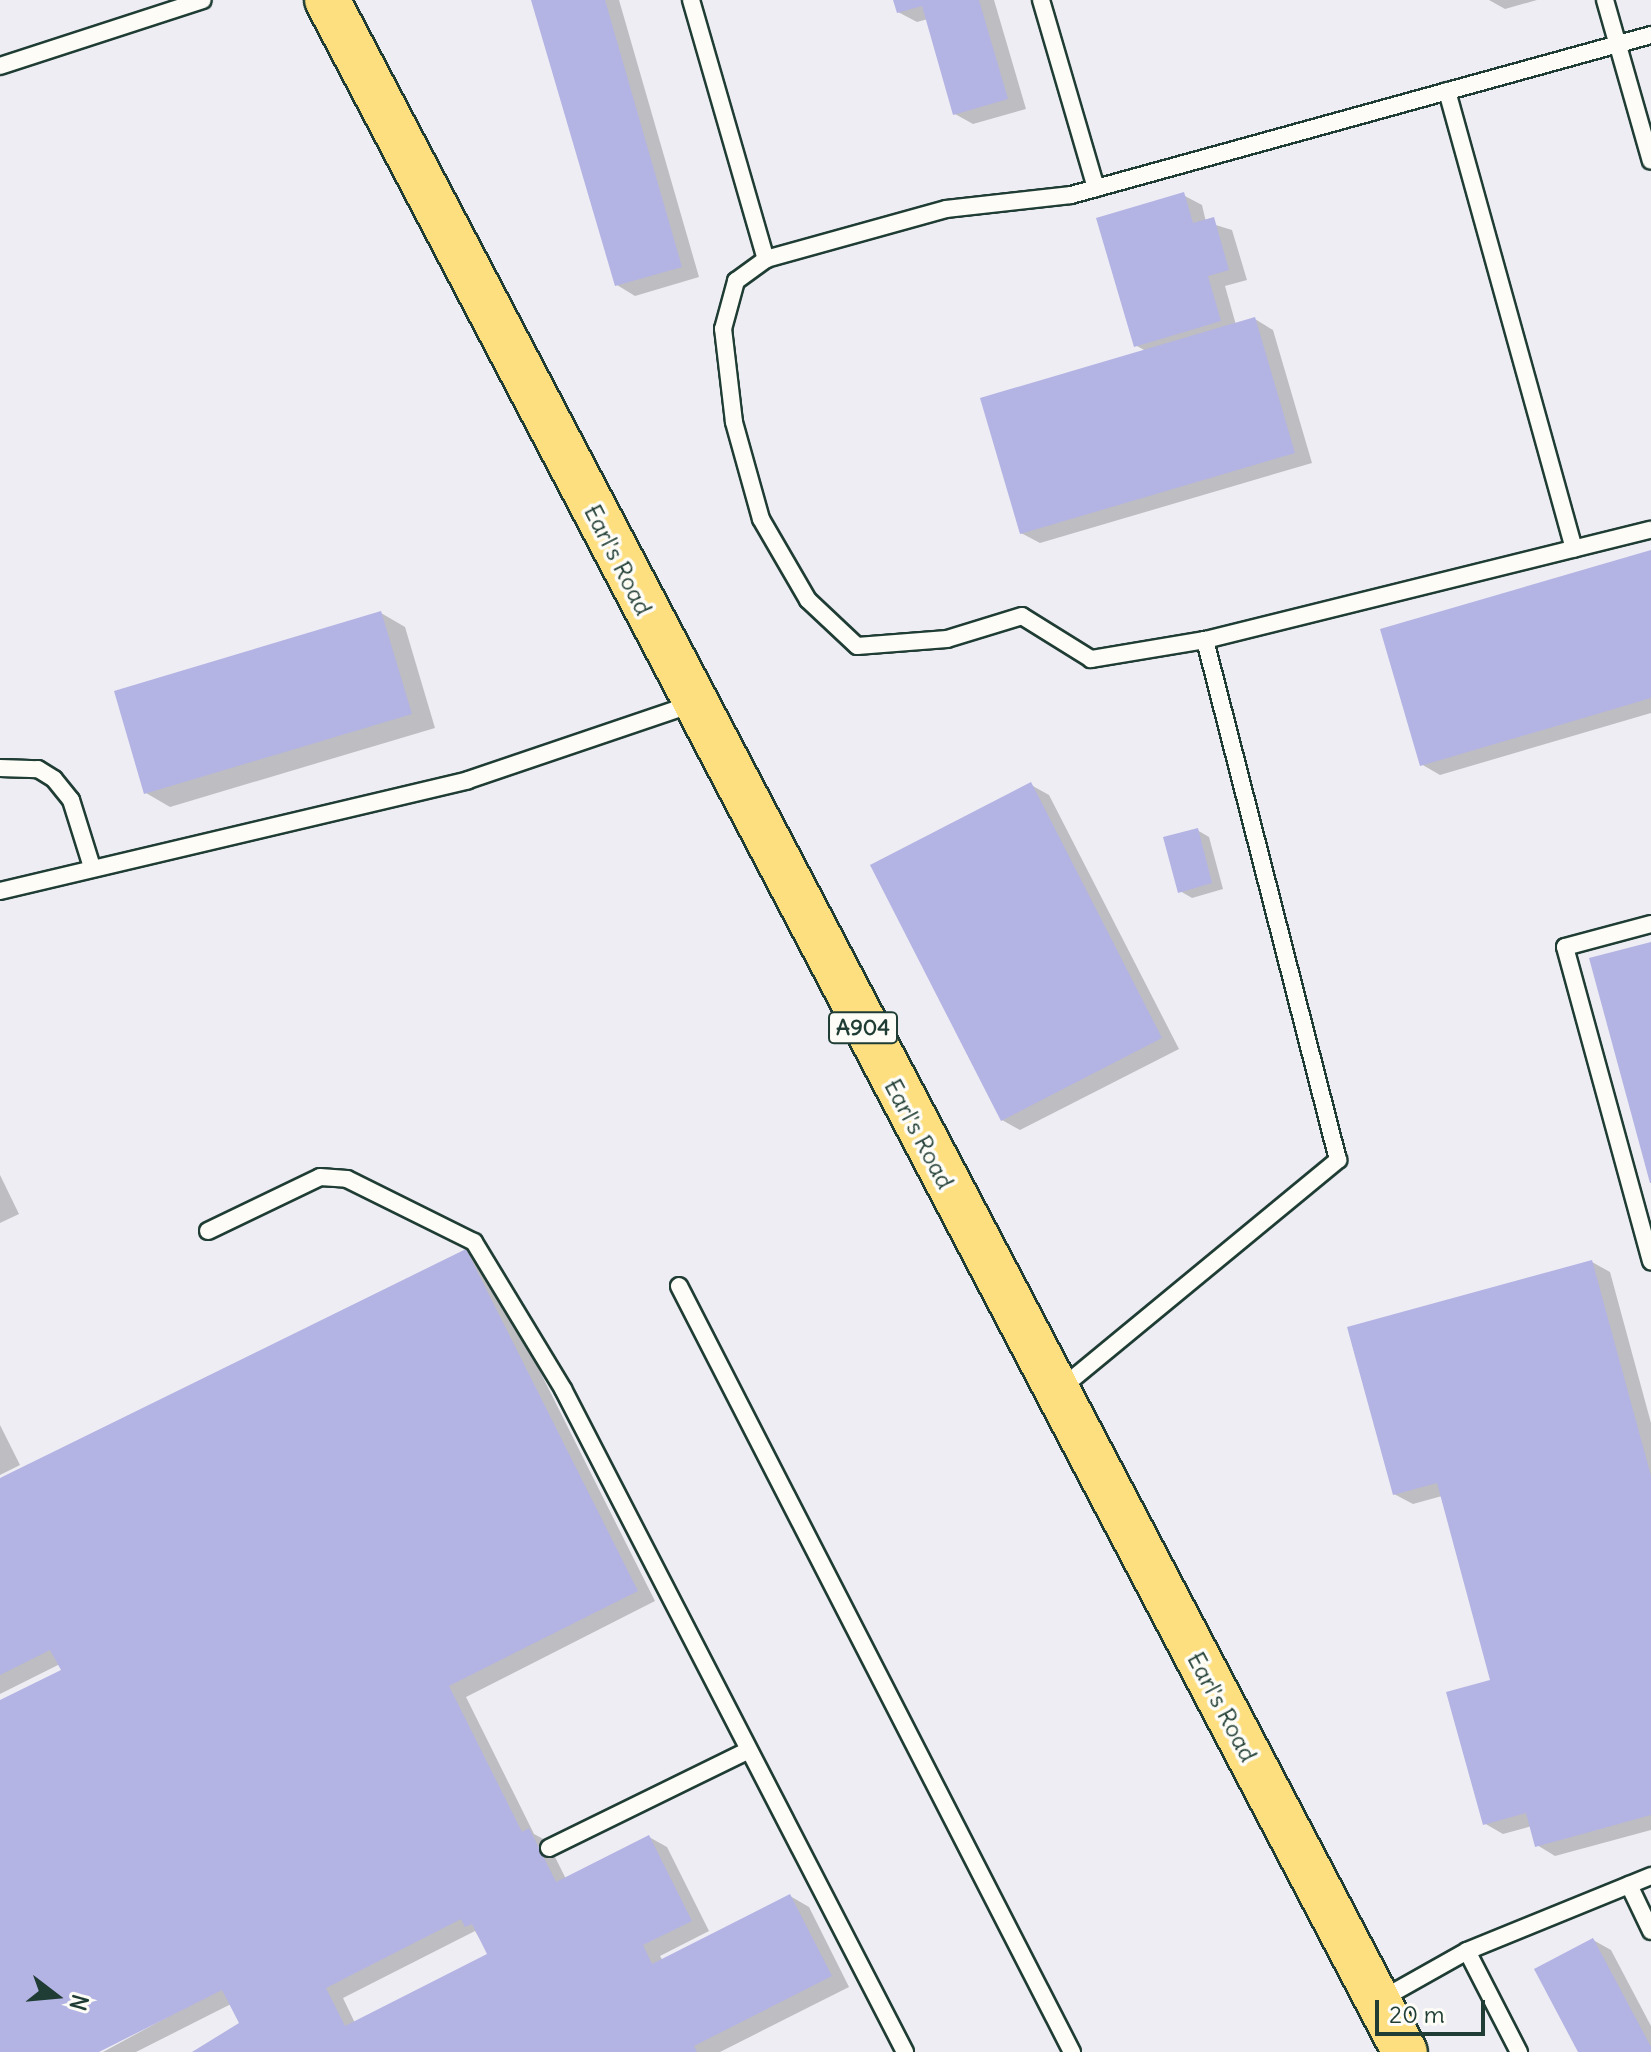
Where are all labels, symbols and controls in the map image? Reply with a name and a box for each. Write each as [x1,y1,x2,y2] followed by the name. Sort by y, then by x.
[578,500,658,620] street label: Earl's Road
[827,1010,899,1046] road number: A904
[878,1074,960,1194] street label: Earl's Road
[1181,1647,1263,1767] street label: Earl's Road
[16,1956,96,2036] north arrow
[1379,1984,1489,2034] scale bar
[64,1991,95,2014] text: N
[1389,1999,1445,2029] text: 20 m

